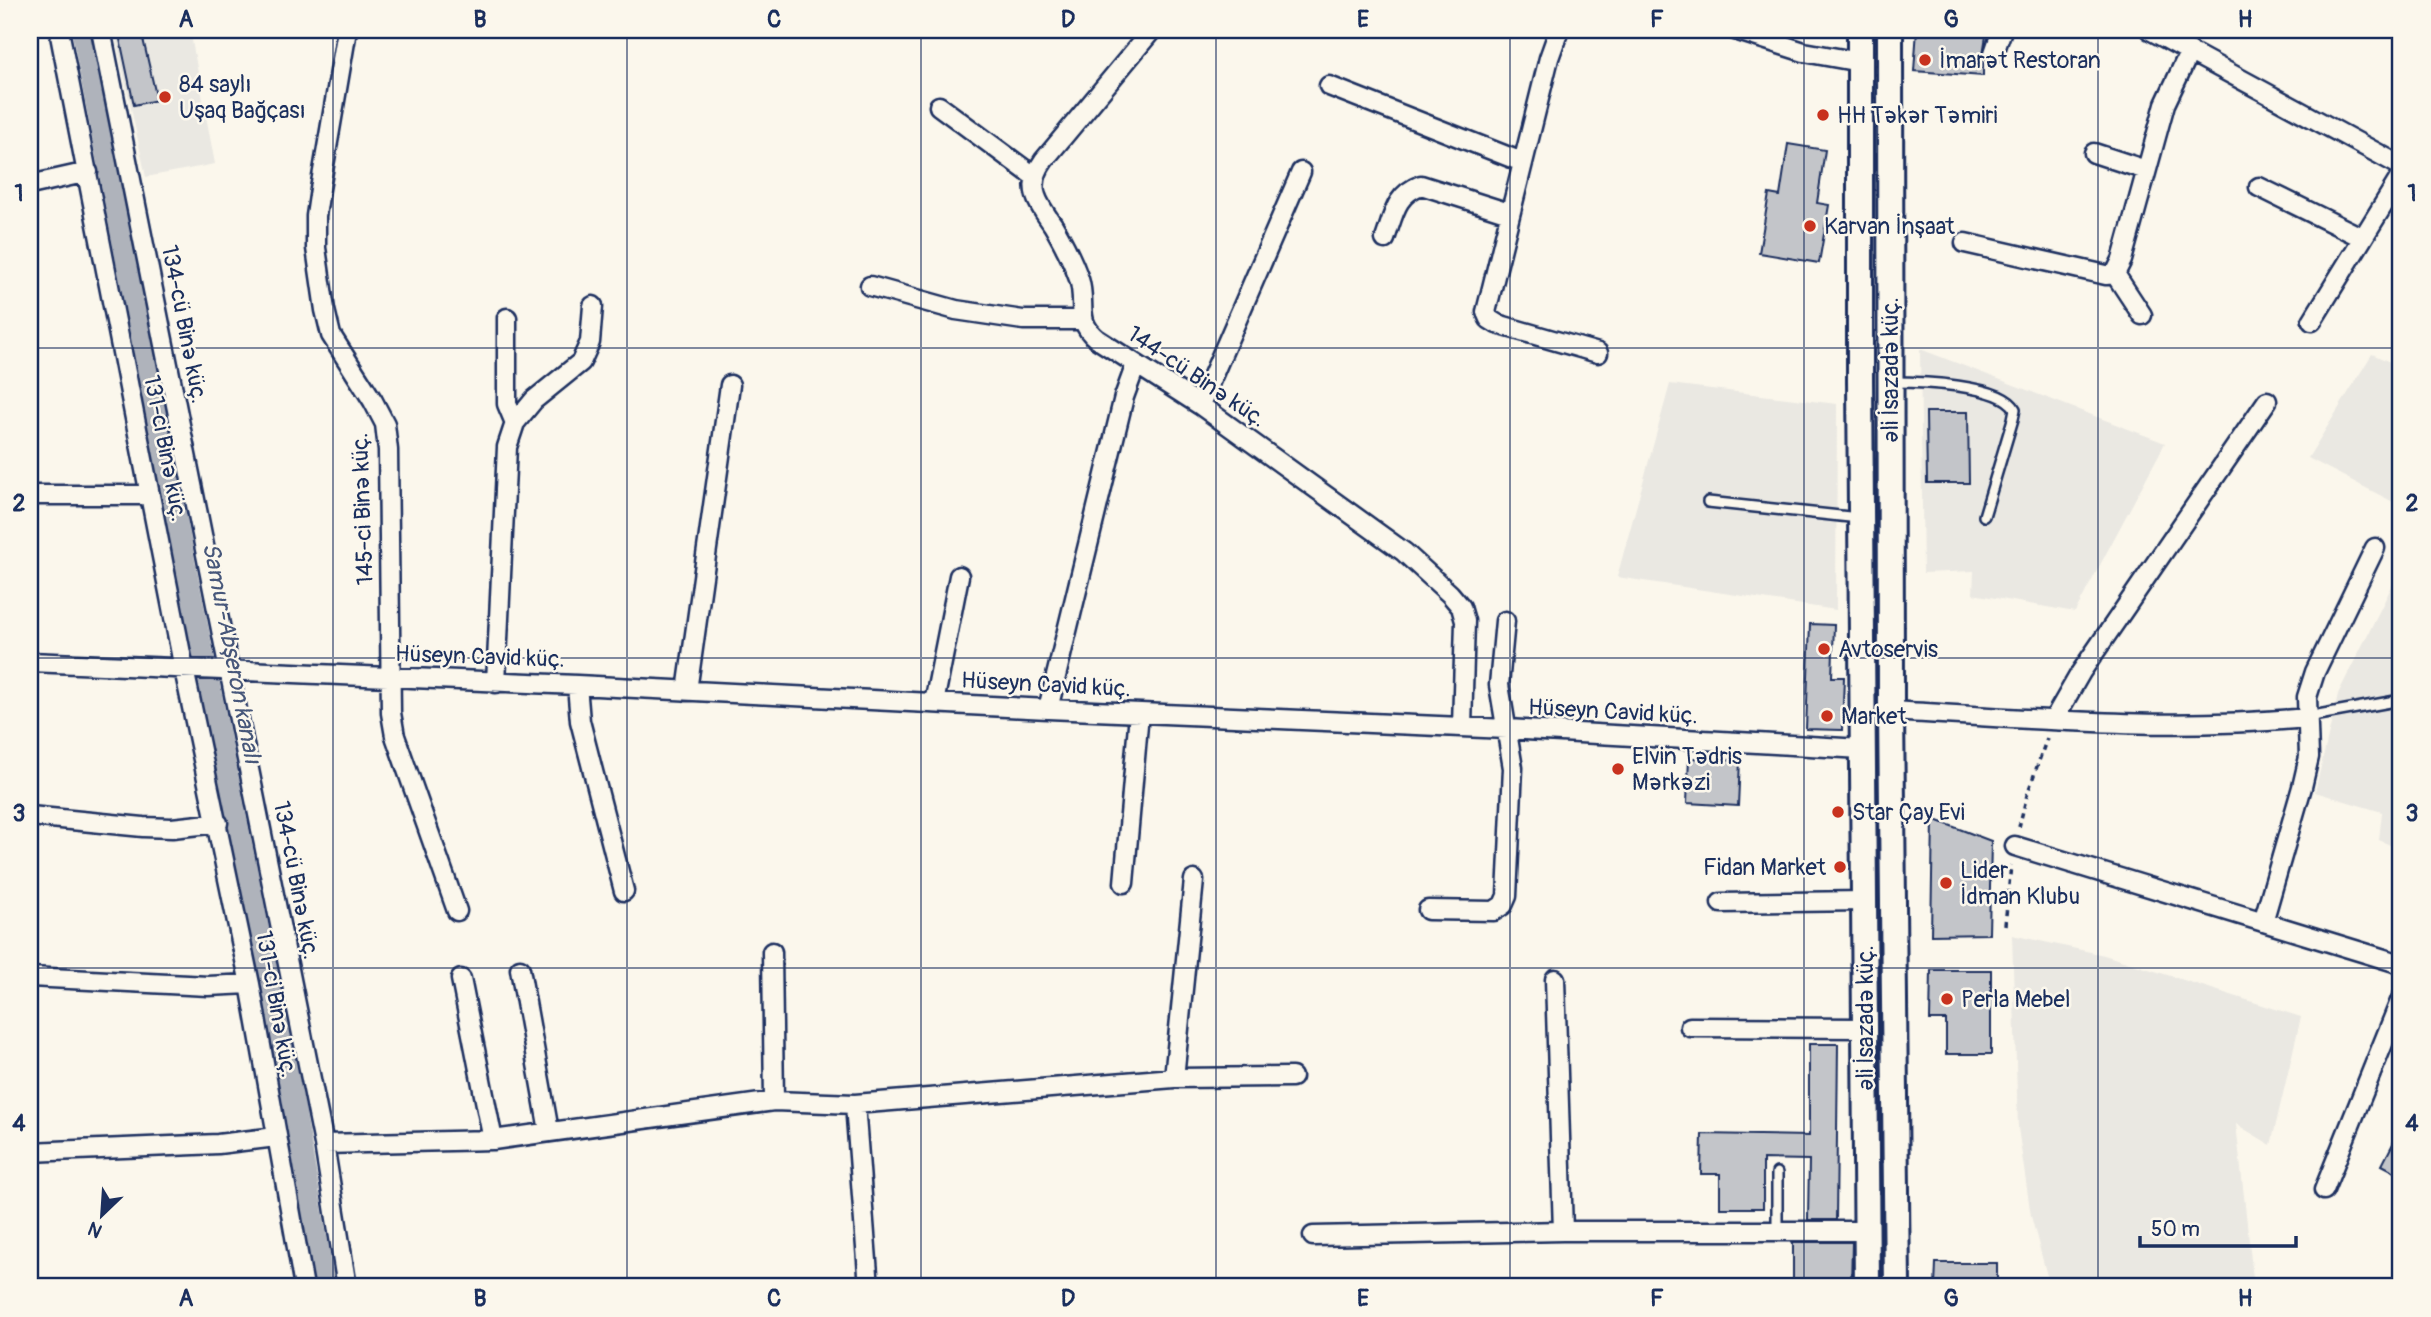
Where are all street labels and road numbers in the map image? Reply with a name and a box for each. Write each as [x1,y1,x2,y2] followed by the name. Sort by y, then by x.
[155,242,214,406] street label: 134-cü Binə küç.
[1876,297,1905,443] street label: Əli İsazadə küç.
[1122,319,1272,434] street label: 144-cü Binə küç.
[137,372,194,524] street label: 131-ci Binə küç.
[345,432,380,586] street label: 145-ci Binə küç.
[395,639,565,674] street label: Hüseyn Cavid küç.
[960,666,1132,703] street label: Hüseyn Cavid küç.
[1527,693,1699,730] street label: Hüseyn Cavid küç.
[267,798,326,962] street label: 134-cü Binə küç.
[249,928,304,1080] street label: 131-ci Binə küç.
[1851,945,1880,1091] street label: Əli İsazadə küç.

